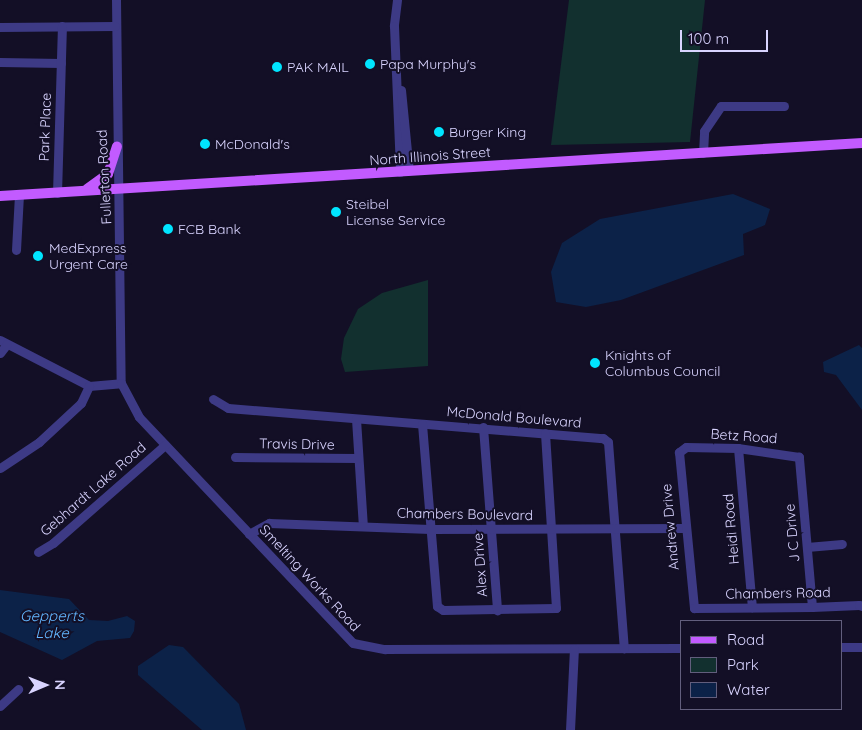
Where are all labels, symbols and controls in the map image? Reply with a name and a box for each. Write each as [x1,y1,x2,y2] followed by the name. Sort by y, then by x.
[682,20,770,52] scale bar
[688,29,729,48] text: 100 m
[380,56,476,72] place label: Papa Murphy's
[364,58,376,70] marker: Papa Murphy's
[287,59,349,75] place label: PAK MAIL
[271,61,283,73] marker: PAK MAIL
[35,92,55,162] street label: Park Place
[449,124,526,140] place label: Burger King
[433,126,445,138] marker: Burger King
[93,129,115,225] street label: Fullerton Road
[215,136,290,152] place label: McDonald's
[199,138,211,150] marker: McDonald's
[369,143,491,169] street label: North Illinois Street
[346,196,445,228] place label: Steibel License Service
[330,206,342,218] marker: Steibel License Service
[178,221,241,237] place label: FCB Bank
[162,223,174,235] marker: FCB Bank
[49,240,128,272] place label: MedExpress Urgent Care
[31,249,45,263] marker: MedExpress Urgent Care
[605,347,720,380] place label: Knights of Columbus Council
[589,357,601,369] marker: Knights of Columbus Council
[446,403,582,431] street label: McDonald Boulevard
[710,425,778,447] street label: Betz Road
[259,435,335,453] street label: Travis Drive
[37,439,149,539] street label: Gebhardt Lake Road
[658,483,682,571] street label: Andrew Drive
[720,493,742,565] street label: Heidi Road
[781,503,803,563] street label: J C Drive
[397,504,533,524] street label: Chambers Boulevard
[256,521,364,635] street label: Smelting Works Road
[469,532,491,598] street label: Alex Drive
[725,584,831,602] street label: Chambers Road
[20,606,84,641] water label: Gepperts Lake
[680,620,842,710] legend
[727,630,764,649] text: Road
[727,655,759,674] text: Park
[20,660,70,710] north arrow
[51,679,69,690] text: N
[727,680,770,699] text: Water

